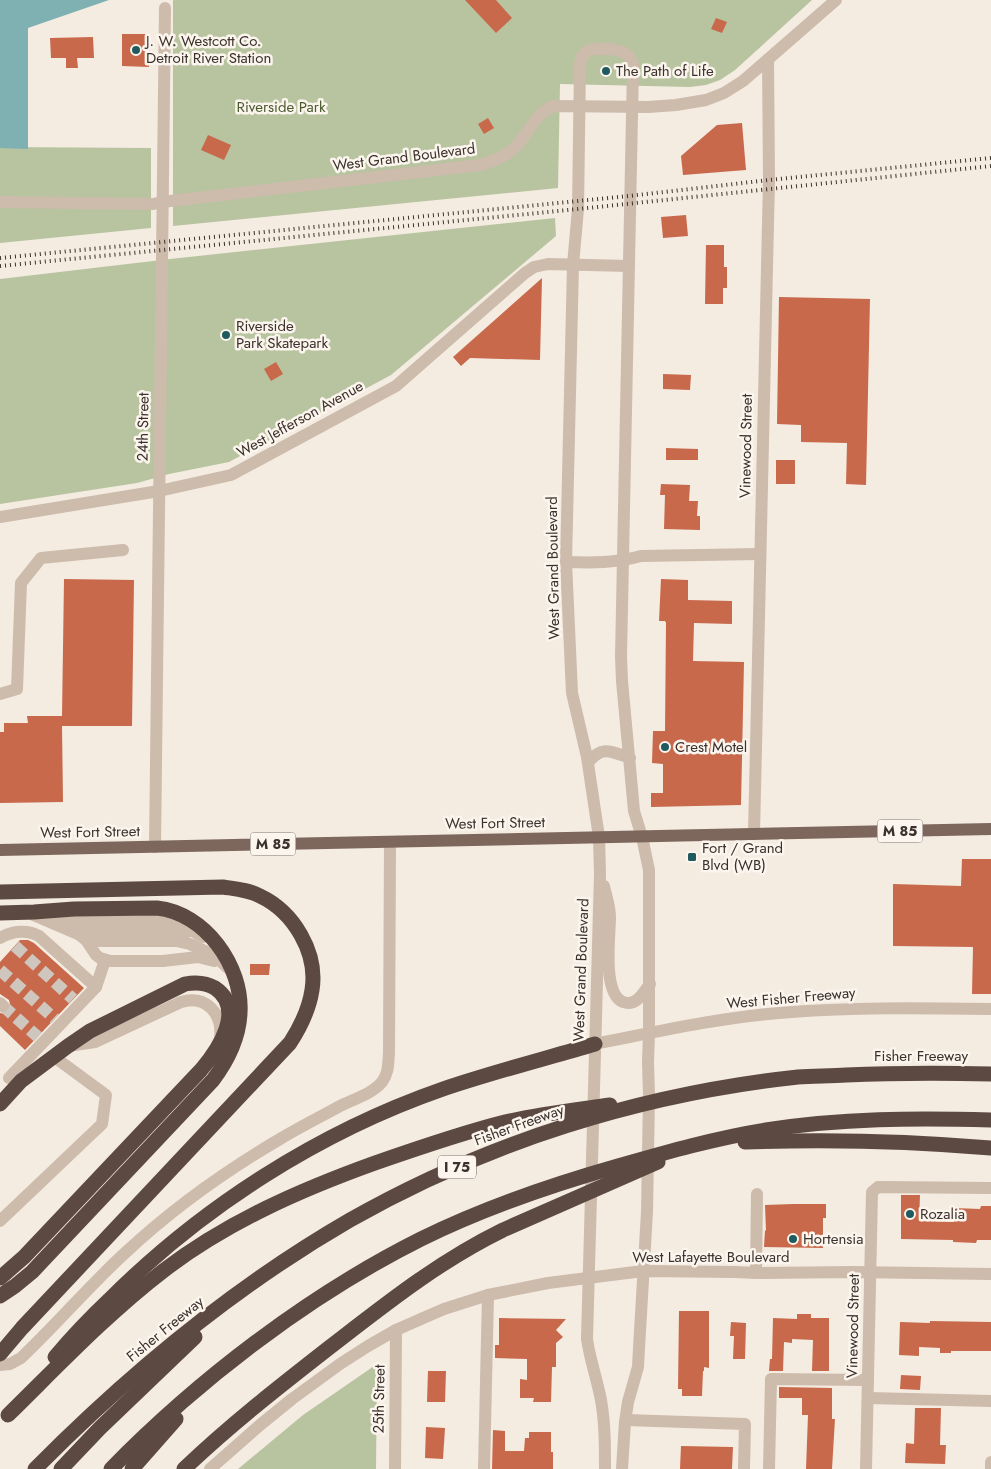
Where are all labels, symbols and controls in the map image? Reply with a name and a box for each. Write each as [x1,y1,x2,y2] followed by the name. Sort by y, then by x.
[144,30,271,69] place label: J. W. Westcott Co. Detroit River Station
[130,44,142,56] marker: J. W. Westcott Co. Detroit River Station
[616,60,714,82] place label: The Path of Life
[600,65,612,77] marker: The Path of Life
[237,96,326,118] park label: Riverside Park
[332,137,476,177] street label: West Grand Boulevard
[236,315,329,354] place label: Riverside Park Skatepark
[220,329,232,341] marker: Riverside Park Skatepark
[233,375,368,463] street label: West Jefferson Avenue
[131,392,155,462] street label: 24th Street
[734,393,758,498] street label: Vinewood Street
[541,496,565,640] street label: West Grand Boulevard
[675,736,747,758] place label: Crest Motel
[659,741,671,753] marker: Crest Motel
[445,811,545,835] street label: West Fort Street
[878,819,922,842] road number: M 85
[40,820,140,844] street label: West Fort Street
[250,832,296,856] road number: M 85
[702,837,783,876] place label: Fort / Grand Blvd (WB)
[686,851,698,863] marker: Fort / Grand Blvd (WB)
[568,898,594,1042] street label: West Grand Boulevard
[726,981,857,1015] street label: West Fisher Freeway
[874,1045,968,1067] street label: Fisher Freeway
[471,1098,567,1151] street label: Fisher Freeway
[438,1156,476,1178] road number: I 75
[920,1203,965,1225] place label: Rozalia
[904,1208,916,1220] marker: Rozalia
[803,1228,863,1250] place label: Hortensia
[787,1233,799,1245] marker: Hortensia
[632,1246,790,1268] street label: West Lafayette Boulevard
[841,1273,865,1378] street label: Vinewood Street
[122,1291,209,1367] street label: Fisher Freeway
[367,1364,391,1434] street label: 25th Street

